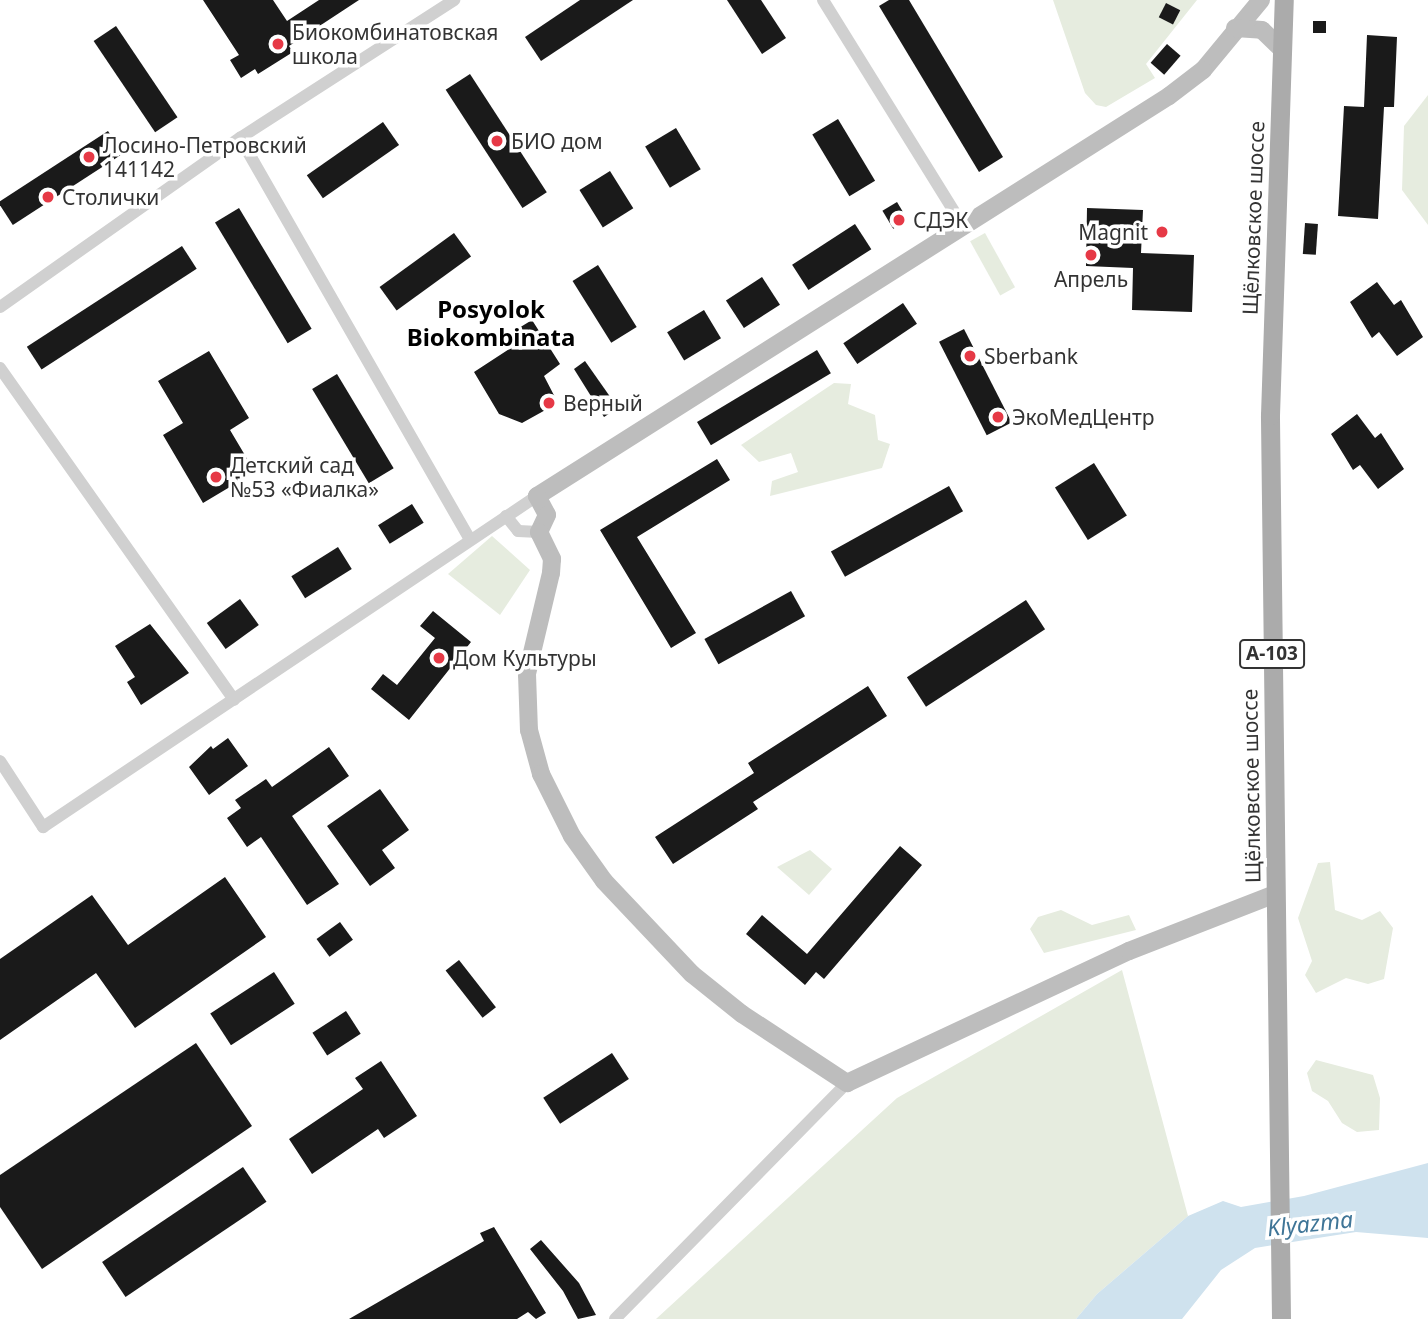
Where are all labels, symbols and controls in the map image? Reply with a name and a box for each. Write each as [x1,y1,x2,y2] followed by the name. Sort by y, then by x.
[292,19,498,69] place label: Биокомбинатовская школа
[270,36,286,52] marker: Биокомбинатовская школа
[1237,121,1269,315] street label: Щёлковское шоссе
[511,128,603,154] place label: БИО дом
[103,132,307,182] place label: Лосино-Петровский 141142
[489,133,505,149] marker: БИО дом
[81,149,97,165] marker: Лосино-Петровский 141142
[62,184,159,210] place label: Столички
[40,189,56,205] marker: Столички
[913,207,968,233] place label: СДЭК
[891,212,907,228] marker: СДЭК
[1078,219,1148,245] place label: Magnit
[1154,224,1170,240] marker: Magnit
[1083,247,1099,263] marker: Апрель
[1054,266,1128,292] place label: Апрель
[407,295,575,351] district label: Posyolok Biokombinata
[984,343,1078,369] place label: Sberbank
[962,348,978,364] marker: Sberbank
[563,390,643,416] place label: Верный
[541,395,557,411] marker: Верный
[1012,404,1154,430] place label: ЭкоМедЦентр
[990,409,1006,425] marker: ЭкоМедЦентр
[230,452,379,502] place label: Детский сад №53 «Фиалка»
[208,469,224,485] marker: Детский сад №53 «Фиалка»
[1239,638,1305,670] road number: А-103
[453,645,597,671] place label: Дом Культуры
[431,650,447,666] marker: Дом Культуры
[1237,689,1265,883] street label: Щёлковское шоссе
[1266,1205,1354,1241] water label: Klyazma

